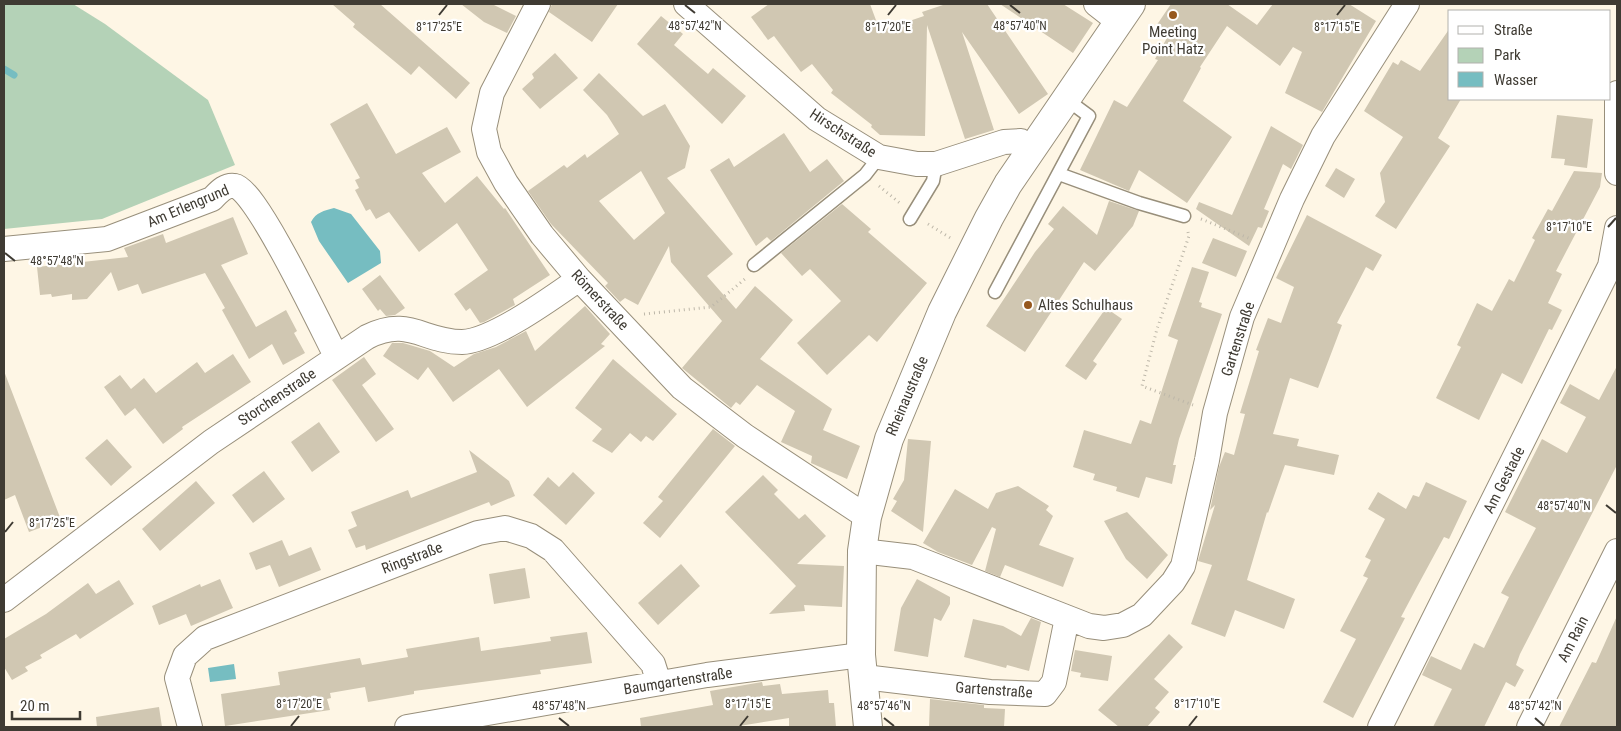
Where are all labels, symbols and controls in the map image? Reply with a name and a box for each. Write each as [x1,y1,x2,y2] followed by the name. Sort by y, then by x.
[1167,9,1179,21] marker: Meeting Point Hatz
[1448,10,1611,100] legend
[668,19,722,33] text: 48°57'42"N
[993,19,1047,33] text: 48°57'40"N
[416,20,462,34] text: 8°17'25"E
[865,20,911,34] text: 8°17'20"E
[1314,20,1360,34] text: 8°17'15"E
[1494,21,1533,39] text: Straße
[1142,23,1204,58] place label: Meeting Point Hatz
[1494,46,1521,64] text: Park
[1494,71,1538,89] text: Wasser
[806,105,880,161] street label: Hirschstraße
[144,181,232,231] street label: Am Erlengrund
[1546,220,1592,234] text: 8°17'10"E
[30,254,84,268] text: 48°57'48"N
[568,266,632,334] street label: Römerstraße
[1038,296,1133,314] place label: Altes Schulhaus
[1022,299,1034,311] marker: Altes Schulhaus
[1217,299,1259,379] street label: Gartenstraße
[882,353,932,439] street label: Rheinaustraße
[235,364,319,430] street label: Storchenstraße
[1480,444,1528,516] street label: Am Gestade
[1537,499,1591,513] text: 48°57'40"N
[29,516,75,530] text: 8°17'25"E
[379,538,445,578] street label: Ringstraße
[1554,613,1592,665] street label: Am Rain
[622,664,734,698] street label: Baumgartenstraße
[955,678,1033,702] street label: Gartenstraße
[12,688,80,720] scale bar
[20,697,50,715] text: 20 m
[276,697,322,711] text: 8°17'20"E
[725,697,771,711] text: 8°17'15"E
[1174,697,1220,711] text: 8°17'10"E
[532,699,586,713] text: 48°57'48"N
[857,699,911,713] text: 48°57'46"N
[1508,699,1562,713] text: 48°57'42"N

